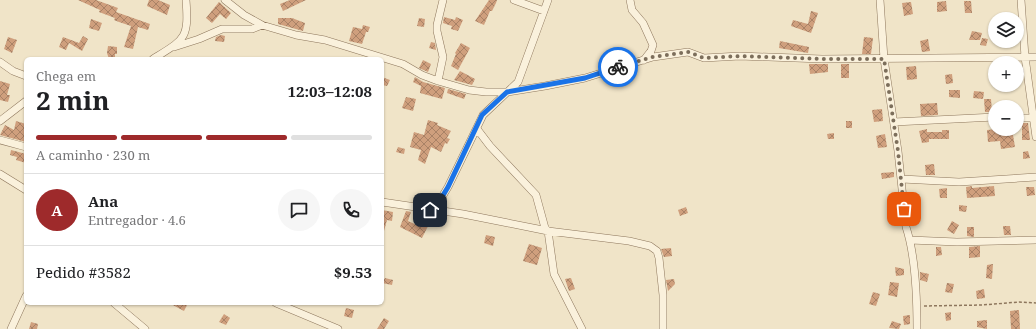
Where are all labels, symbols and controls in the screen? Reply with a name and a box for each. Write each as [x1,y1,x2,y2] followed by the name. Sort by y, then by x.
[988,12,1024,136] map controls
[988,12,1024,48] button: layers
[598,47,638,87] courier
[607,56,629,78] icon: bike
[988,56,1024,92] button: +
[36,67,96,85] text: Chega em
[288,81,372,101] text: 12:03–12:08
[36,82,110,118] text: 2 min
[988,100,1024,136] button: −
[36,146,150,164] text: A caminho · 230 m
[278,189,320,231] button: chat
[330,189,372,231] button: phone
[88,191,118,211] text: Ana
[887,192,921,226] pin
[413,193,447,227] pin
[893,198,915,220] icon: bag
[419,199,441,221] icon: home
[51,200,63,220] text: A
[88,211,186,229] text: Entregador · 4.6
[36,262,131,282] text: Pedido #3582
[334,262,372,282] text: $9.53

